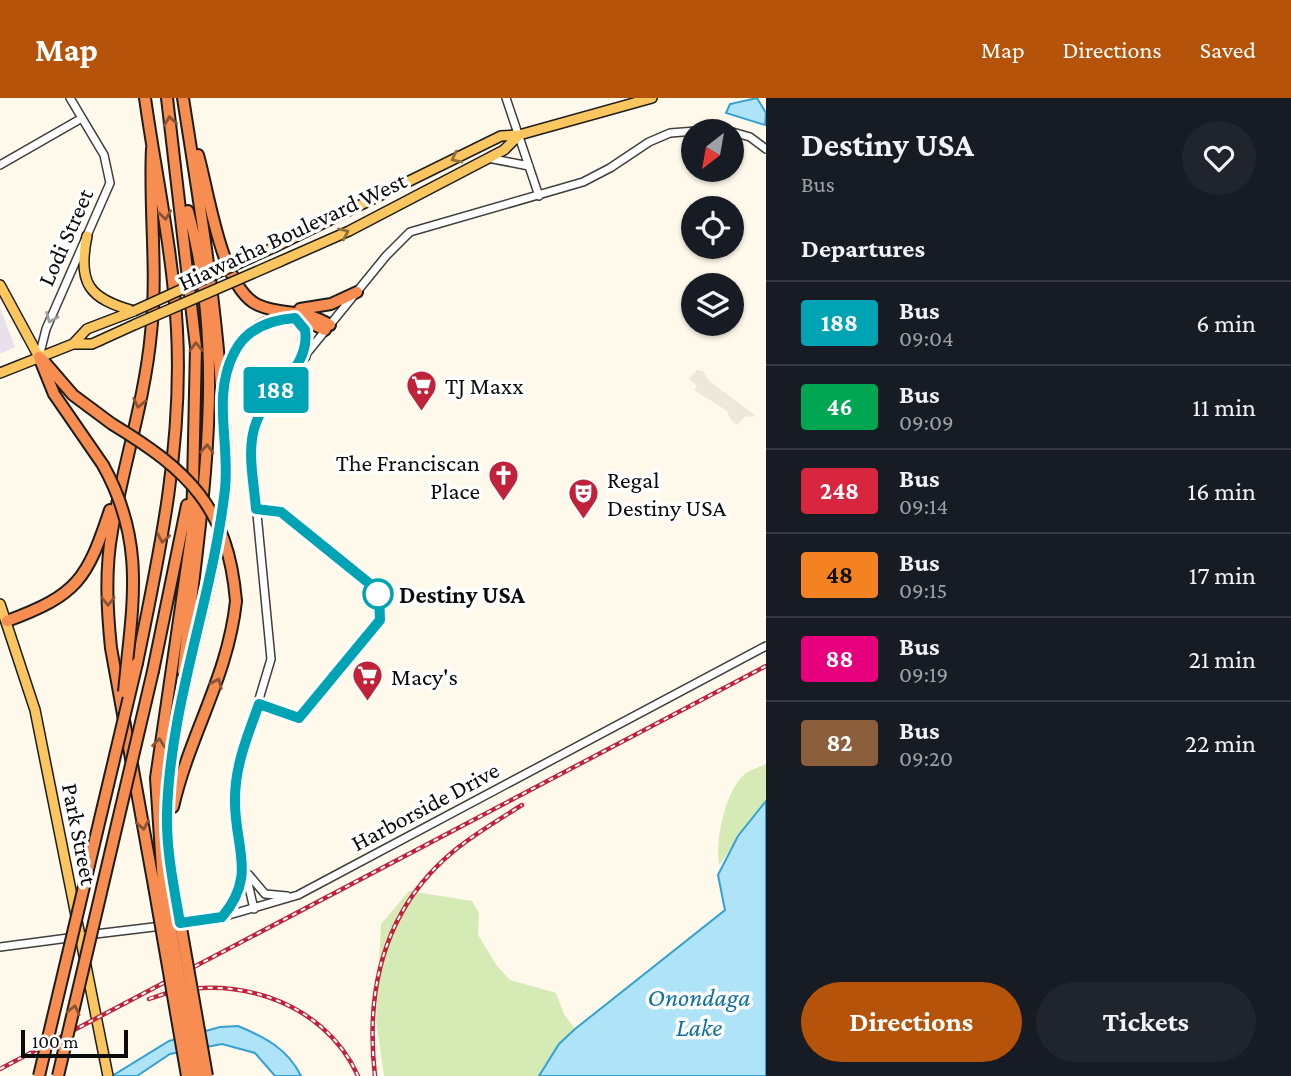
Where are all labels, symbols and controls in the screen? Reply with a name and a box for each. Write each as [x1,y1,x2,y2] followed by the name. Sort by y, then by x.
[35,31,98,68] text: Map
[981,36,1025,63] text: Map
[1063,36,1162,63] text: Directions
[1200,36,1256,63] text: Saved
[162,115,177,127] one-way arrow
[681,119,744,182] north arrow
[681,119,744,336] map controls
[1182,121,1256,195] button: heart
[801,126,974,163] text: Destiny USA
[451,149,463,163] one-way arrow
[174,166,411,296] street label: Hiawatha Boulevard West
[801,171,835,197] text: Bus
[32,183,99,290] street label: Lodi Street
[681,196,744,259] button: locate
[157,209,172,221] one-way arrow
[337,227,349,241] one-way arrow
[801,234,925,263] text: Departures
[681,273,744,336] button: layers
[899,296,940,325] text: Bus
[821,309,858,336] text: 188
[1196,309,1256,338] text: 6 min
[45,310,59,323] one-way arrow
[899,325,954,351] text: 09:04
[188,341,203,352] one-way arrow
[236,367,316,413] line badge: 188
[405,368,439,412] supermarket icon: TJ Maxx
[445,372,523,399] place label: TJ Maxx
[258,376,294,403] text: 188
[899,380,940,409] text: Bus
[826,393,853,420] text: 46
[1192,393,1256,422] text: 11 min
[132,397,147,409] one-way arrow
[899,409,954,435] text: 09:09
[199,443,214,454] one-way arrow
[336,449,480,504] place label: The Franciscan Place
[486,459,520,503] church icon: The Franciscan Place
[899,464,940,493] text: Bus
[607,466,726,521] place label: Regal Destiny USA
[567,476,601,520] theatre icon: Regal Destiny USA
[820,477,859,504] text: 248
[1188,477,1256,506] text: 16 min
[899,493,948,519] text: 09:14
[157,532,172,544] one-way arrow
[899,548,940,577] text: Bus
[826,561,853,588] text: 48
[1189,561,1256,590] text: 17 min
[899,577,947,603] text: 09:15
[363,579,393,609] marker: Destiny USA
[399,581,525,608] place label: Destiny USA
[100,596,116,607] one-way arrow
[899,632,940,661] text: Bus
[826,645,853,672] text: 88
[1188,645,1256,674] text: 21 min
[351,659,385,703] supermarket icon: Macy's
[899,661,948,687] text: 09:19
[391,663,458,690] place label: Macy's
[209,677,223,690] one-way arrow
[899,716,940,745] text: Bus
[826,729,853,756] text: 82
[1185,729,1256,758] text: 22 min
[151,738,166,749] one-way arrow
[899,745,953,771] text: 09:20
[347,756,503,856] street label: Harborside Drive
[57,781,103,888] street label: Park Street
[135,819,150,831] one-way arrow
[801,982,1022,1062] button: Directions
[1036,982,1256,1062] button: Tickets
[648,983,750,1042] water label: Onondaga Lake
[65,1004,80,1016] one-way arrow
[21,1027,128,1059] scale bar
[32,1031,79,1052] text: 100 m

